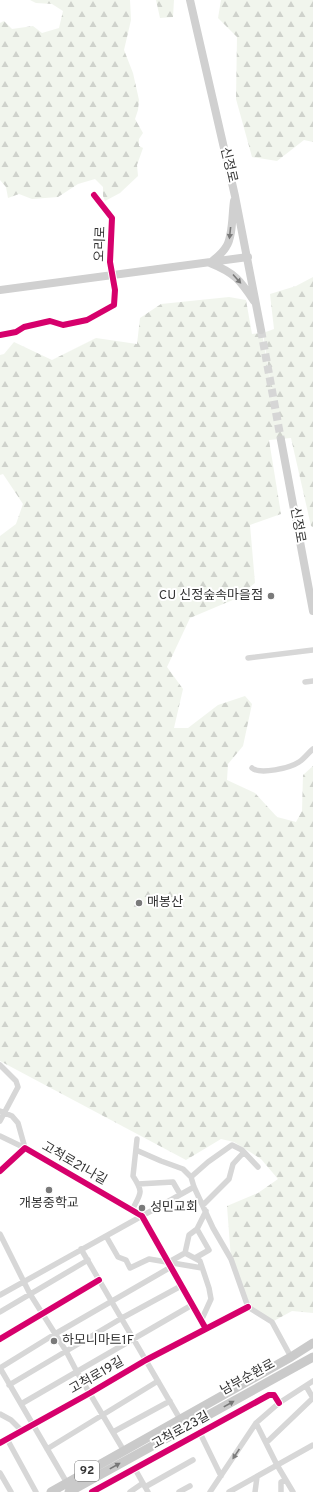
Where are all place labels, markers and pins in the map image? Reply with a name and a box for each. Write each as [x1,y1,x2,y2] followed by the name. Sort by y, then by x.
[159,588,263,604] place label: CU 신정숲속마을점
[266,591,276,601] marker: CU 신정숲속마을점
[147,895,183,911] place label: 매봉산
[134,898,144,908] marker: 매봉산
[44,1185,54,1195] marker: 개봉중학교
[19,1195,79,1212] place label: 개봉중학교
[150,1200,198,1216] place label: 성민교회
[137,1203,147,1213] marker: 성민교회
[62,1333,134,1349] place label: 하모니마트1F
[49,1336,59,1346] marker: 하모니마트1F

